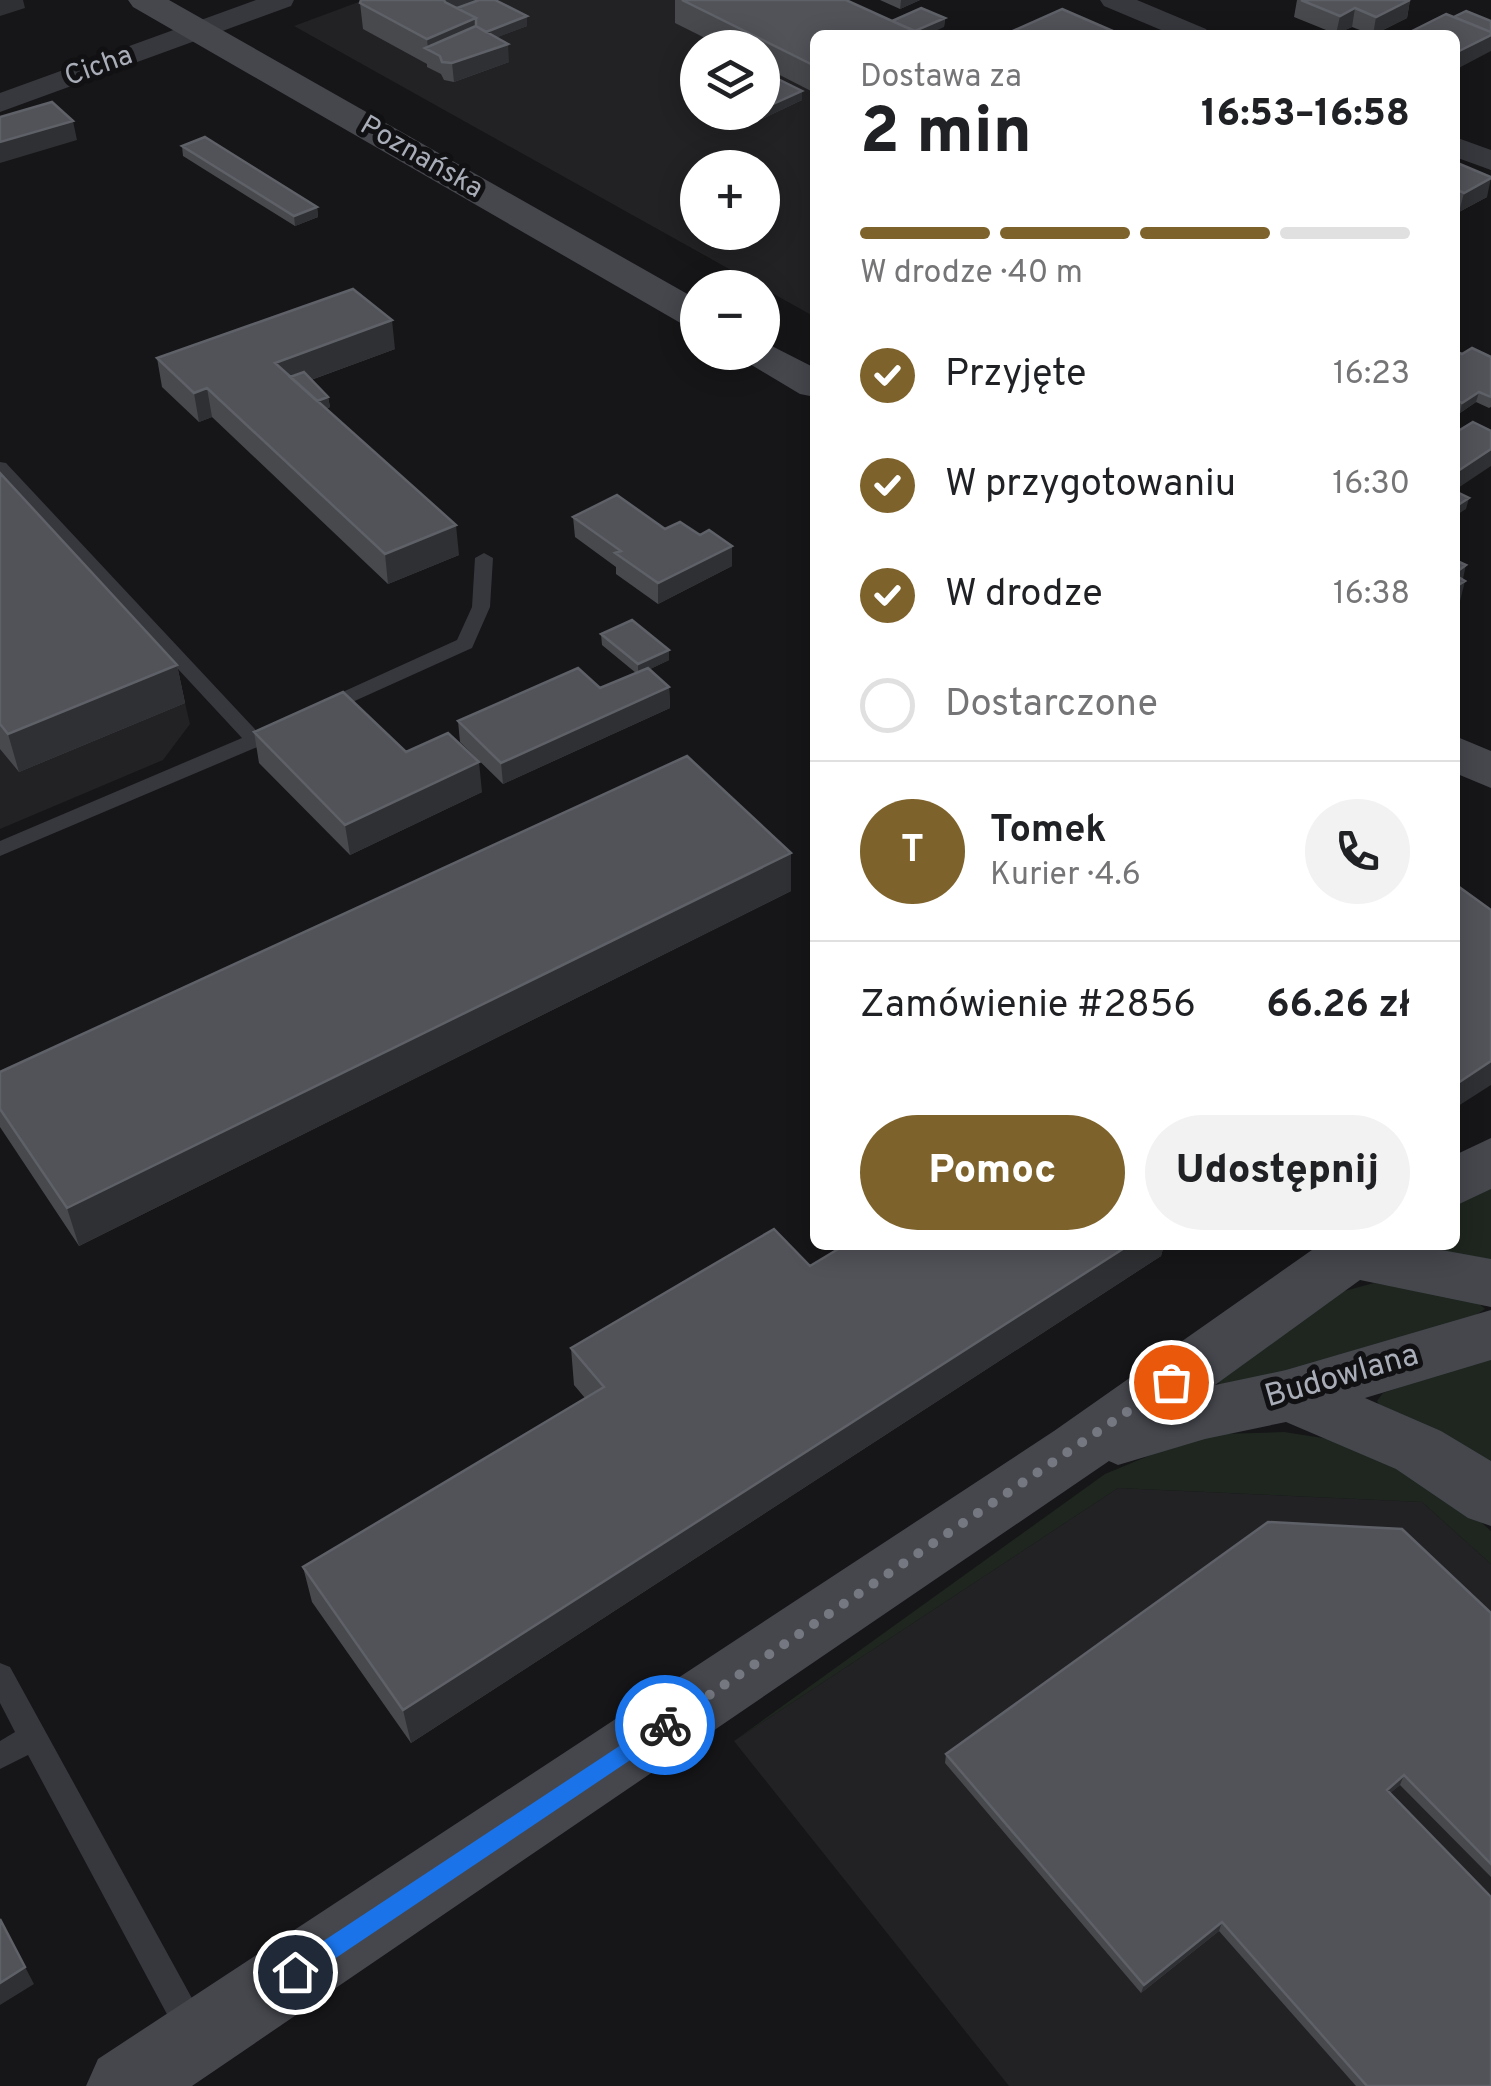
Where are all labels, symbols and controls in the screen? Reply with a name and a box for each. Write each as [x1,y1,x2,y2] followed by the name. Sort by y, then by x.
[680,30,780,370] map controls
[680,30,780,130] button: layers
[60,38,138,96] street label: Cicha
[860,58,1022,98] text: Dostawa za
[1201,91,1410,140] text: 16:53–16:58
[860,94,1032,176] text: 2 min
[353,108,489,208] street label: Poznańska
[680,150,780,250] button: +
[860,254,1083,294] text: W drodze · 40 m
[680,270,780,370] button: −
[860,348,915,403] icon: check
[945,351,1086,400] text: Przyjęte
[1333,355,1410,395] text: 16:23
[860,458,915,513] icon: check
[945,461,1236,510] text: W przygotowaniu
[1332,465,1410,505] text: 16:30
[860,568,915,623] icon: check
[945,571,1103,620] text: W drodze
[1333,575,1410,615] text: 16:38
[945,681,1158,730] text: Dostarczone
[1305,799,1410,904] button: phone
[990,807,1107,856] text: Tomek
[901,827,924,876] text: T
[990,856,1141,896] text: Kurier · 4.6
[860,982,1196,1031] text: Zamówienie #2856
[1266,982,1410,1031] text: 66.26 zł
[860,1115,1125,1230] button: Pomoc
[1145,1115,1410,1230] button: Udostępnij
[1261,1336,1423,1418] street label: Budowlana
[1129,1340,1214,1425] pin
[1144,1355,1199,1410] icon: bag
[615,1675,715,1775] courier
[638,1698,693,1753] icon: bike
[253,1930,338,2015] pin
[268,1945,323,2000] icon: home

